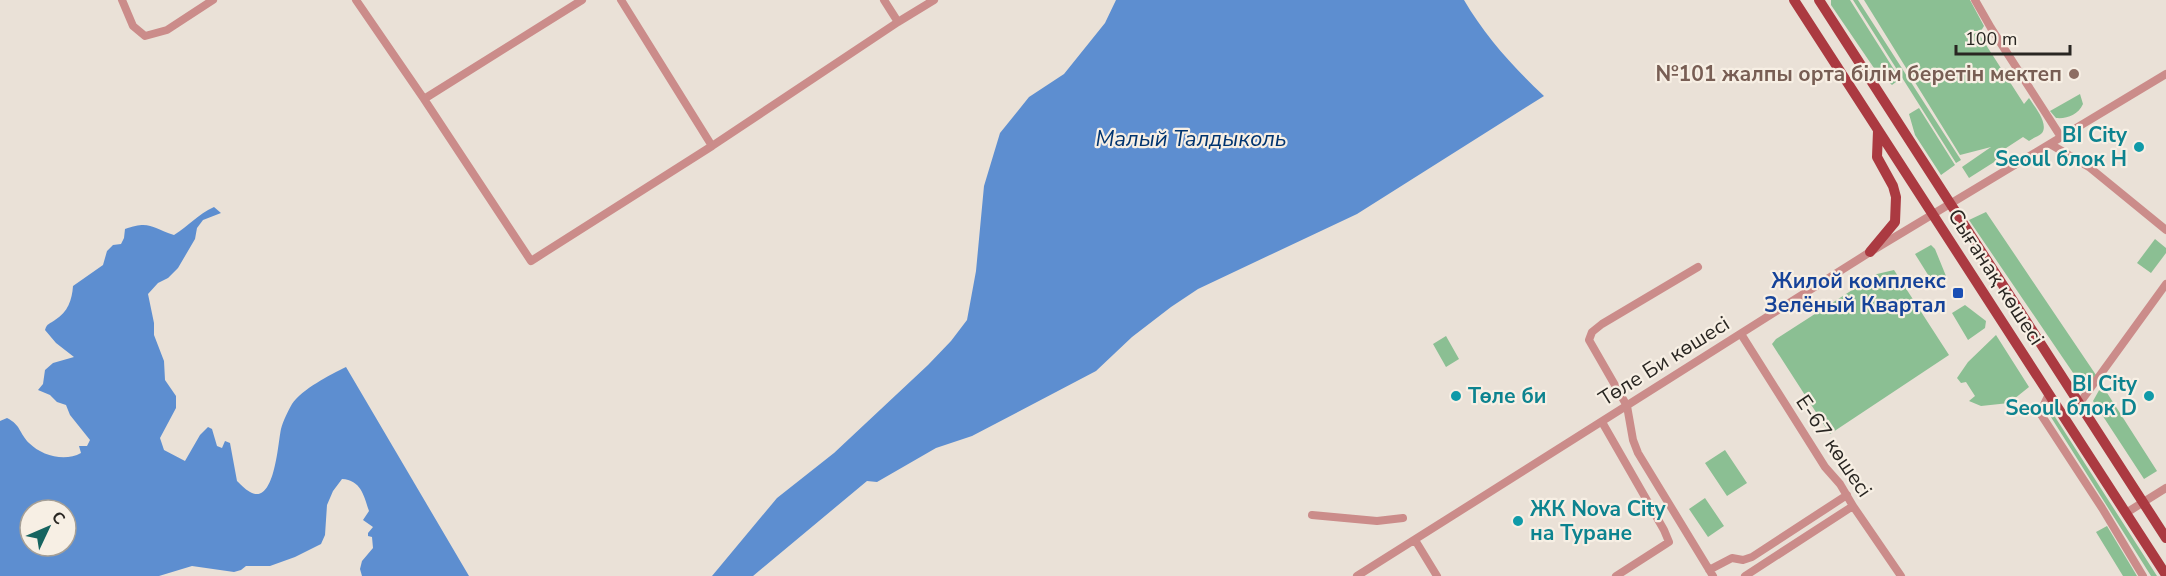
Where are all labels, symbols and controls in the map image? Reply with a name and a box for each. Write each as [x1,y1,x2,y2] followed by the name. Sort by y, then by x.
[1956,18,2070,56] scale bar
[1965,27,2017,51] text: 100 m
[1655,60,2062,88] place label: №101 жалпы орта білім беретін мектеп
[2067,67,2081,81] marker: №101 жалпы орта білім беретін мектеп
[1995,121,2128,173] place label: BI City Seoul блок H
[1095,124,1287,154] water label: Малый Талдыколь
[2132,140,2146,154] marker: BI City Seoul блок H
[1941,203,2051,351] street label: Сығанақ көшесі
[1764,267,1946,319] place label: Жилой комплекс Зелёный Квартал
[1951,286,1965,300] marker: Жилой комплекс Зелёный Квартал
[1593,310,1735,412] street label: Төле Би көшесі
[2005,370,2138,422] place label: BI City Seoul блок D
[1468,382,1547,410] place label: Төле би
[1449,389,1463,403] marker: Төле би
[1789,389,1879,503] street label: Е-67 көшесі
[2142,389,2156,403] marker: BI City Seoul блок D
[1530,495,1667,547] place label: ЖК Nova City на Туране
[18,498,78,558] north arrow
[46,507,70,530] text: С
[1511,514,1525,528] marker: ЖК Nova City на Туране

